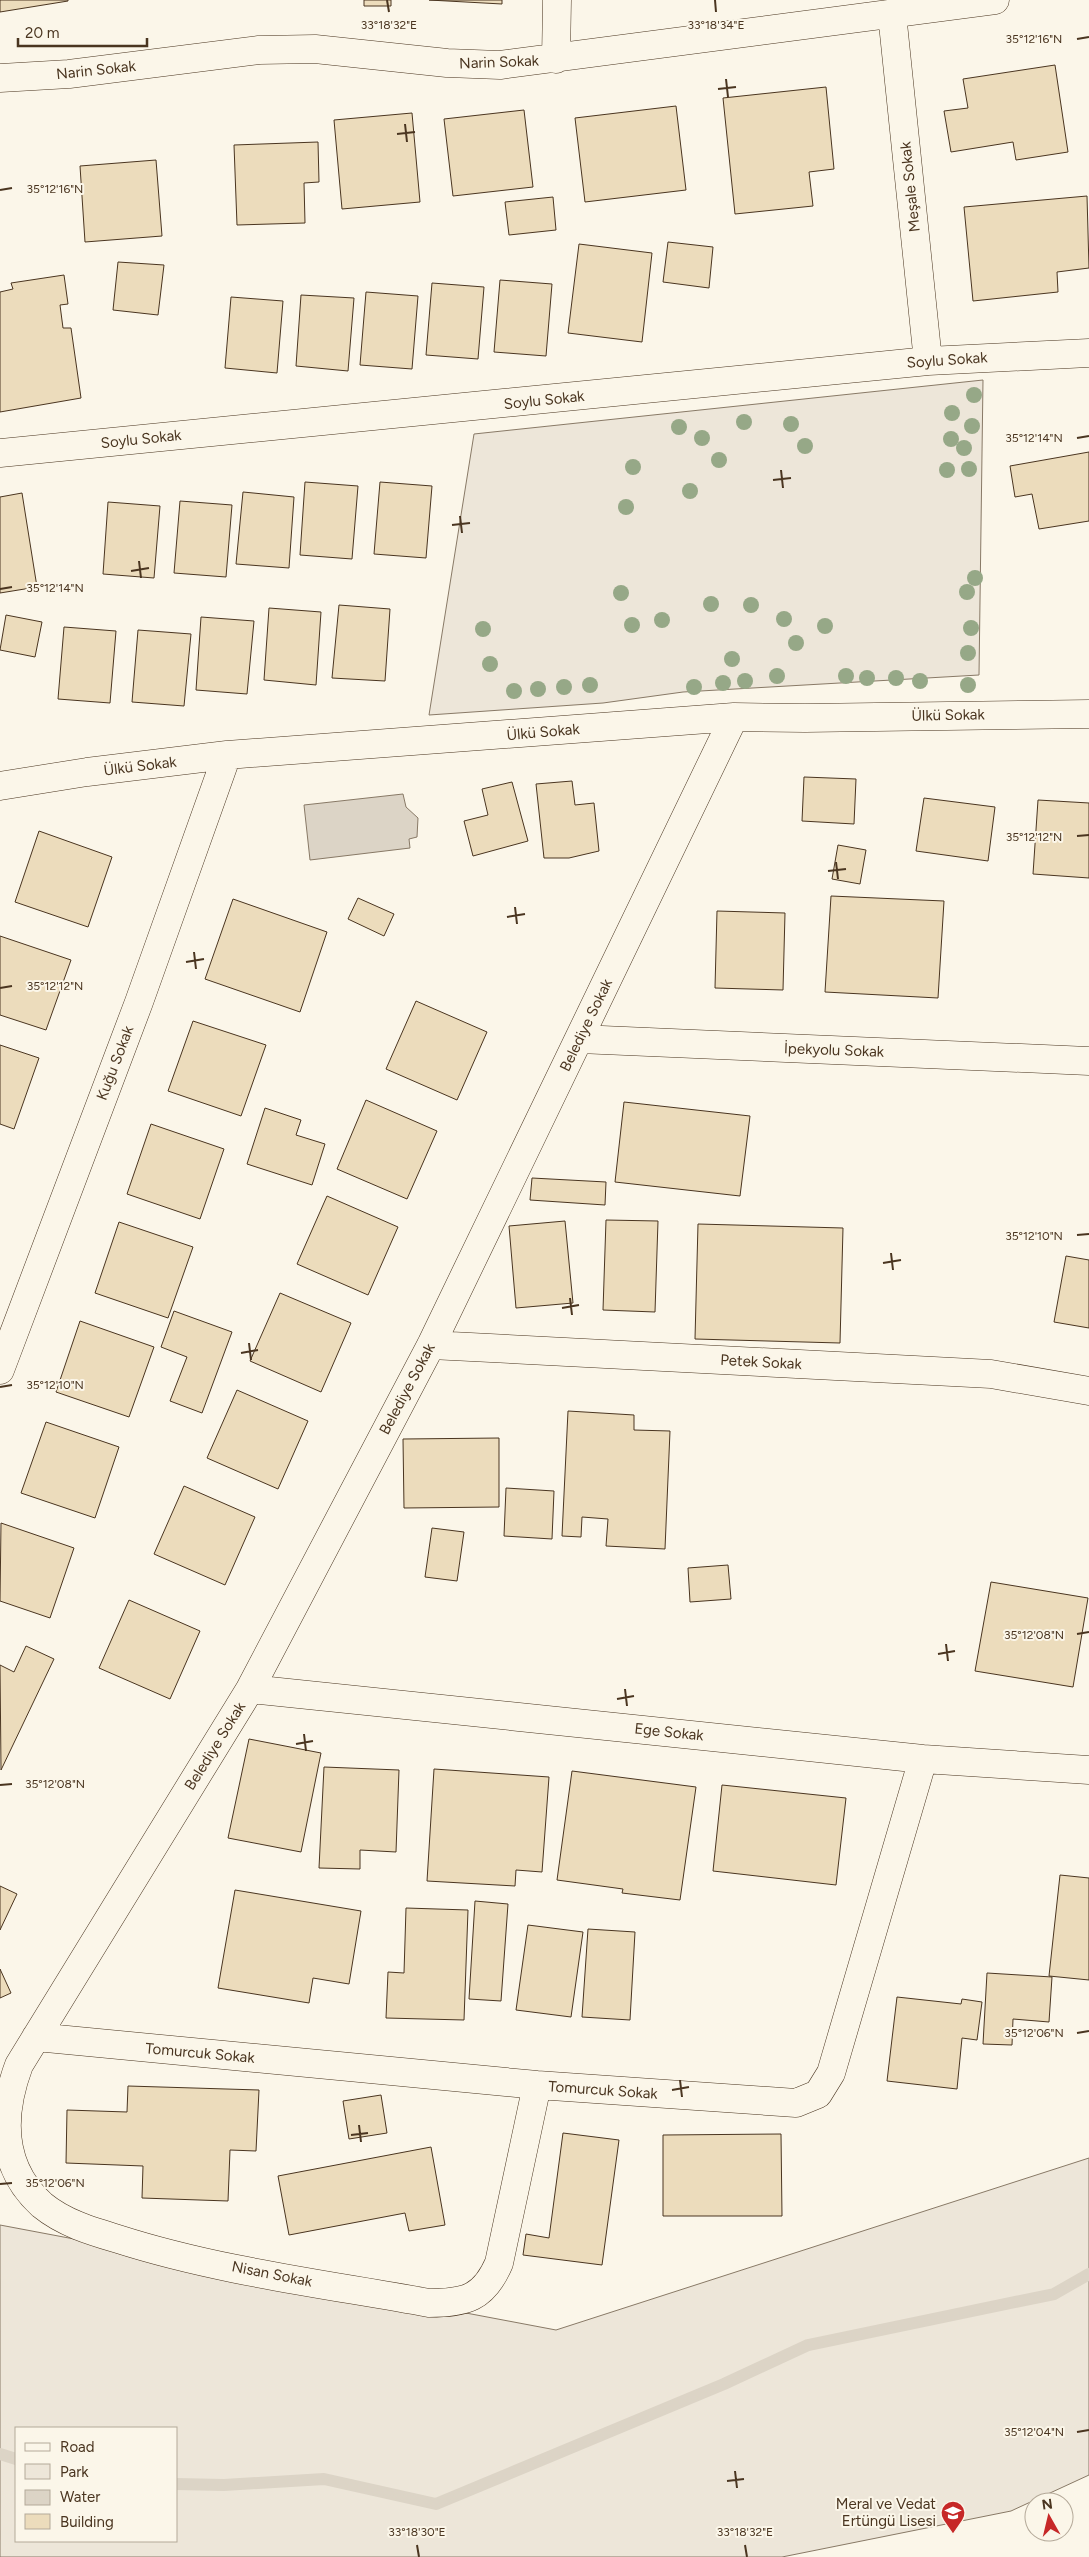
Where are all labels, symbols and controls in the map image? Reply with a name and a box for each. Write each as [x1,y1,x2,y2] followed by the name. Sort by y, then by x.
[18,15,146,47] scale bar
[361,18,417,32] text: 33°18'32"E
[687,18,745,32] text: 33°18'34"E
[25,24,59,42] text: 20 m
[1006,32,1062,46] text: 35°12'16"N
[459,52,540,72] street label: Narin Sokak
[55,57,137,83] street label: Narin Sokak
[896,140,924,233] street label: Meşale Sokak
[27,182,83,196] text: 35°12'16"N
[906,348,989,372] street label: Soylu Sokak
[503,387,586,413] street label: Soylu Sokak
[100,426,183,452] street label: Soylu Sokak
[1005,431,1063,445] text: 35°12'14"N
[26,581,84,595] text: 35°12'14"N
[911,705,985,725] street label: Ülkü Sokak
[506,720,581,744] street label: Ülkü Sokak
[103,753,178,779] street label: Ülkü Sokak
[1006,830,1062,844] text: 35°12'12"N
[556,975,616,1074] street label: Belediye Sokak
[27,979,83,993] text: 35°12'12"N
[93,1023,138,1103] street label: Kuğu Sokak
[784,1039,885,1061] street label: İpekyolu Sokak
[1005,1229,1063,1243] text: 35°12'10"N
[375,1340,439,1438] street label: Belediye Sokak
[720,1351,803,1373] street label: Petek Sokak
[26,1378,84,1392] text: 35°12'10"N
[1004,1628,1064,1642] text: 35°12'08"N
[181,1698,250,1793] street label: Belediye Sokak
[633,1719,705,1745] street label: Ege Sokak
[25,1777,85,1791] text: 35°12'08"N
[1004,2026,1064,2040] text: 35°12'06"N
[145,2039,256,2067] street label: Tomurcuk Sokak
[548,2077,659,2103] street label: Tomurcuk Sokak
[25,2176,85,2190] text: 35°12'06"N
[230,2257,315,2291] street label: Nisan Sokak
[1004,2425,1064,2439] text: 35°12'04"N
[15,2427,178,2542] legend
[60,2438,95,2456] text: Road
[60,2463,89,2481] text: Park
[60,2488,100,2506] text: Water
[1024,2492,1074,2542] north arrow
[836,2495,936,2530] place label: Meral ve Vedat Ertüngü Lisesi
[1041,2495,1054,2514] text: N
[940,2500,966,2534] school or university icon: Meral ve Vedat Ertüngü Lisesi
[60,2513,114,2531] text: Building
[388,2525,446,2539] text: 33°18'30"E
[717,2525,773,2539] text: 33°18'32"E

